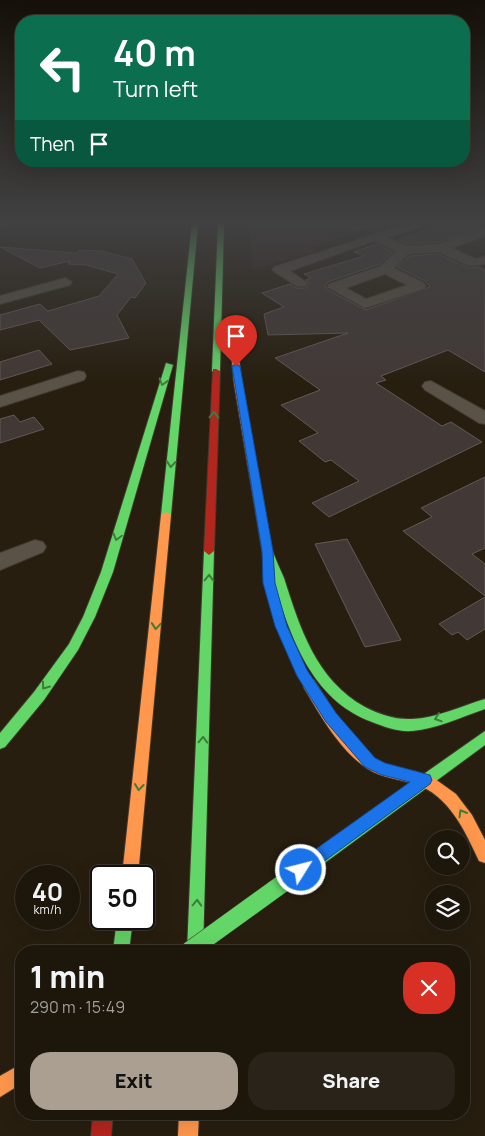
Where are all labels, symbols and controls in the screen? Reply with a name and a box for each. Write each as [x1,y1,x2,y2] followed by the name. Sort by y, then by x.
[113,29,196,77] text: 40 m
[30,35,95,100] icon: left
[113,74,198,104] text: Turn left
[85,130,113,158] icon: arrive
[30,131,75,157] text: Then
[215,315,257,366] pin
[222,322,250,350] icon: arrive
[159,377,169,385] one-way arrow
[209,411,219,419] one-way arrow
[165,460,176,468] one-way arrow
[112,533,123,542] one-way arrow
[203,573,214,581] one-way arrow
[151,622,162,630] one-way arrow
[42,681,51,690] one-way arrow
[435,712,443,722] one-way arrow
[198,736,208,744] one-way arrow
[134,784,145,792] one-way arrow
[458,809,468,818] one-way arrow
[425,830,470,930] map controls
[425,830,470,875] button: search
[274,843,326,895] position arrow
[90,865,155,930] speed limit sign: 50
[32,874,63,909] text: 40
[425,885,470,930] button: layers
[192,898,203,906] one-way arrow
[34,901,61,918] text: km/h
[30,956,105,997] text: 1 min
[403,962,455,1014] button: close
[30,996,125,1018] text: 290 m · 15:49
[30,1052,238,1110] button: Exit
[248,1052,455,1110] button: Share

